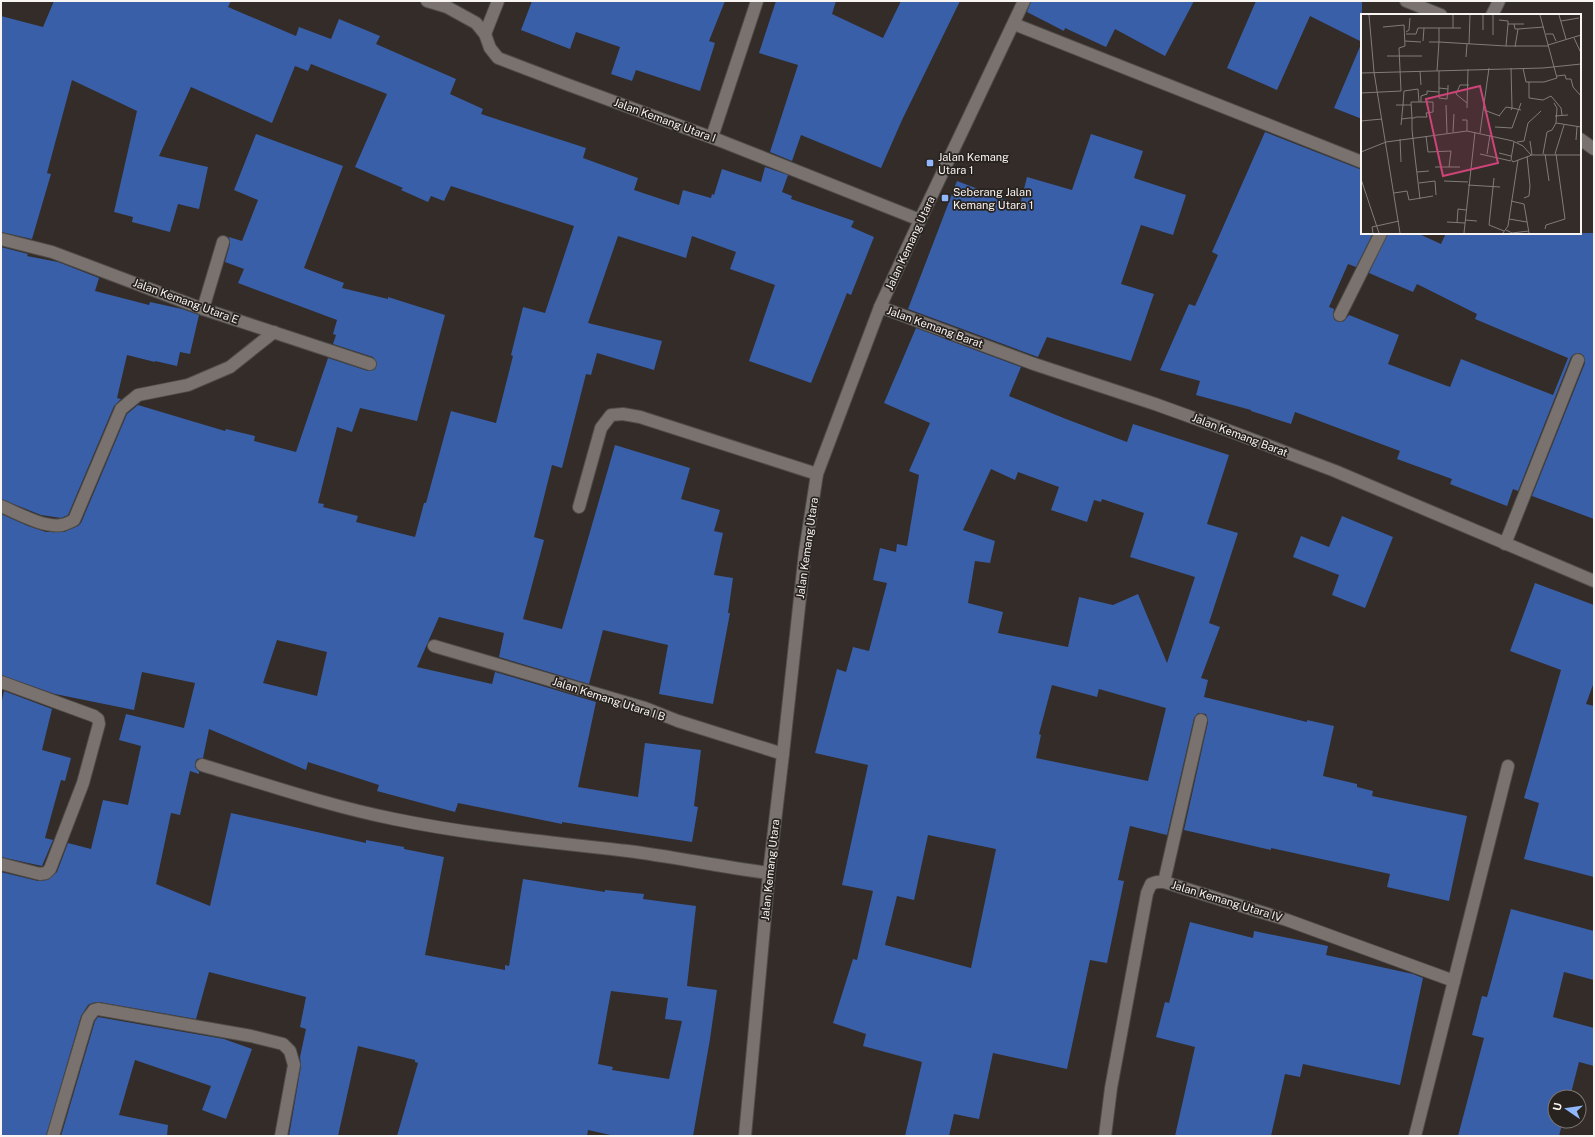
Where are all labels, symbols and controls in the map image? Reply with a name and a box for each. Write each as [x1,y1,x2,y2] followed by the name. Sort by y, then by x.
[1361,14,1581,234] inset map
[612,96,718,144] street label: Jalan Kemang Utara I
[938,151,1009,176] place label: Jalan Kemang Utara 1
[925,158,935,168] marker: Jalan Kemang Utara 1
[953,186,1033,211] place label: Seberang Jalan Kemang Utara 1
[940,193,950,203] marker: Seberang Jalan Kemang Utara 1
[883,194,937,292] street label: Jalan Kemang Utara
[132,276,241,326] street label: Jalan Kemang Utara E
[885,304,985,350] street label: Jalan Kemang Barat
[1191,411,1289,459] street label: Jalan Kemang Barat
[794,497,820,599] street label: Jalan Kemang Utara
[551,675,667,723] street label: Jalan Kemang Utara I B
[759,819,781,921] street label: Jalan Kemang Utara
[1170,878,1284,924] street label: Jalan Kemang Utara IV
[1547,1089,1587,1129] north arrow
[1551,1101,1564,1112] text: U

